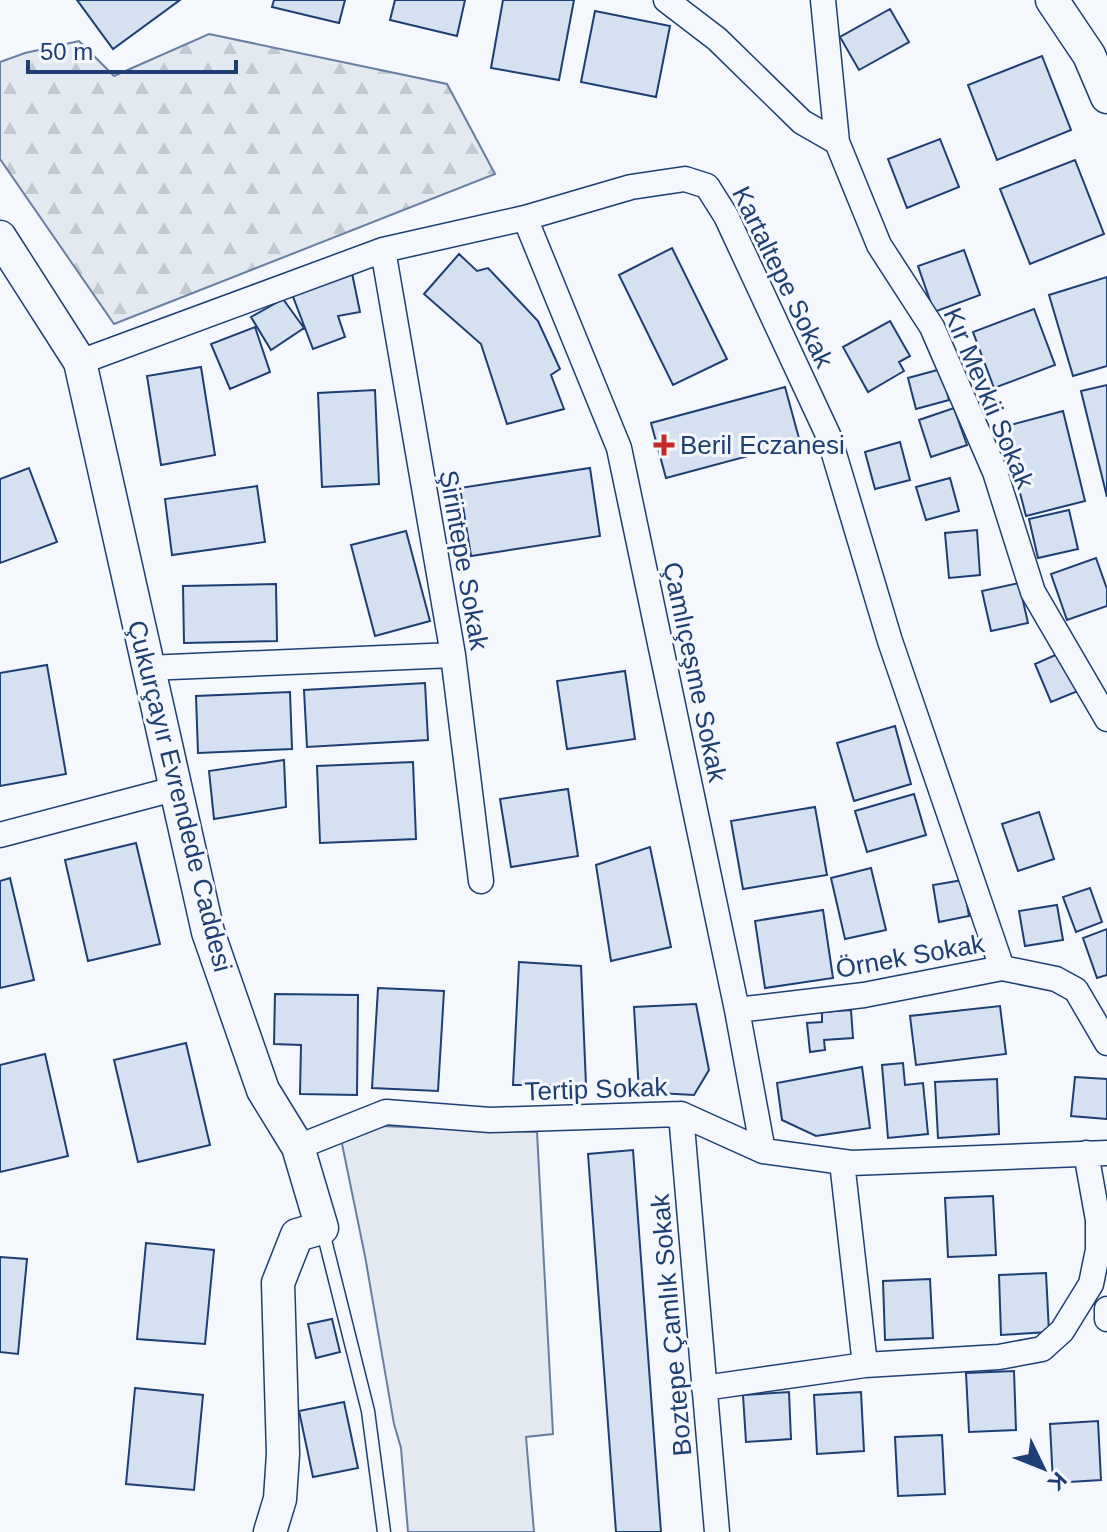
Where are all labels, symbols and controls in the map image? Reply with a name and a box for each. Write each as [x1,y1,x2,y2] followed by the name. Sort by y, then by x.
[28,24,236,74] scale bar
[40,38,93,65] text: 50 m
[726,181,840,373] street label: Kartaltepe Sokak
[937,303,1041,494] street label: Kır Mevkii Sokak
[680,430,845,460] place label: Beril Eczanesi
[655,436,673,454] marker: Beril Eczanesi
[433,468,495,653] street label: Şirintepe Sokak
[657,559,733,786] street label: Çamlıçeşme Sokak
[122,617,238,975] street label: Çukurçayır Evrendede Caddesi
[833,928,988,984] street label: Örnek Sokak
[524,1071,669,1106] street label: Tertip Sokak
[645,1192,697,1457] street label: Boztepe Çamlık Sokak
[1003,1428,1083,1508] north arrow
[1043,1467,1072,1496] text: K

